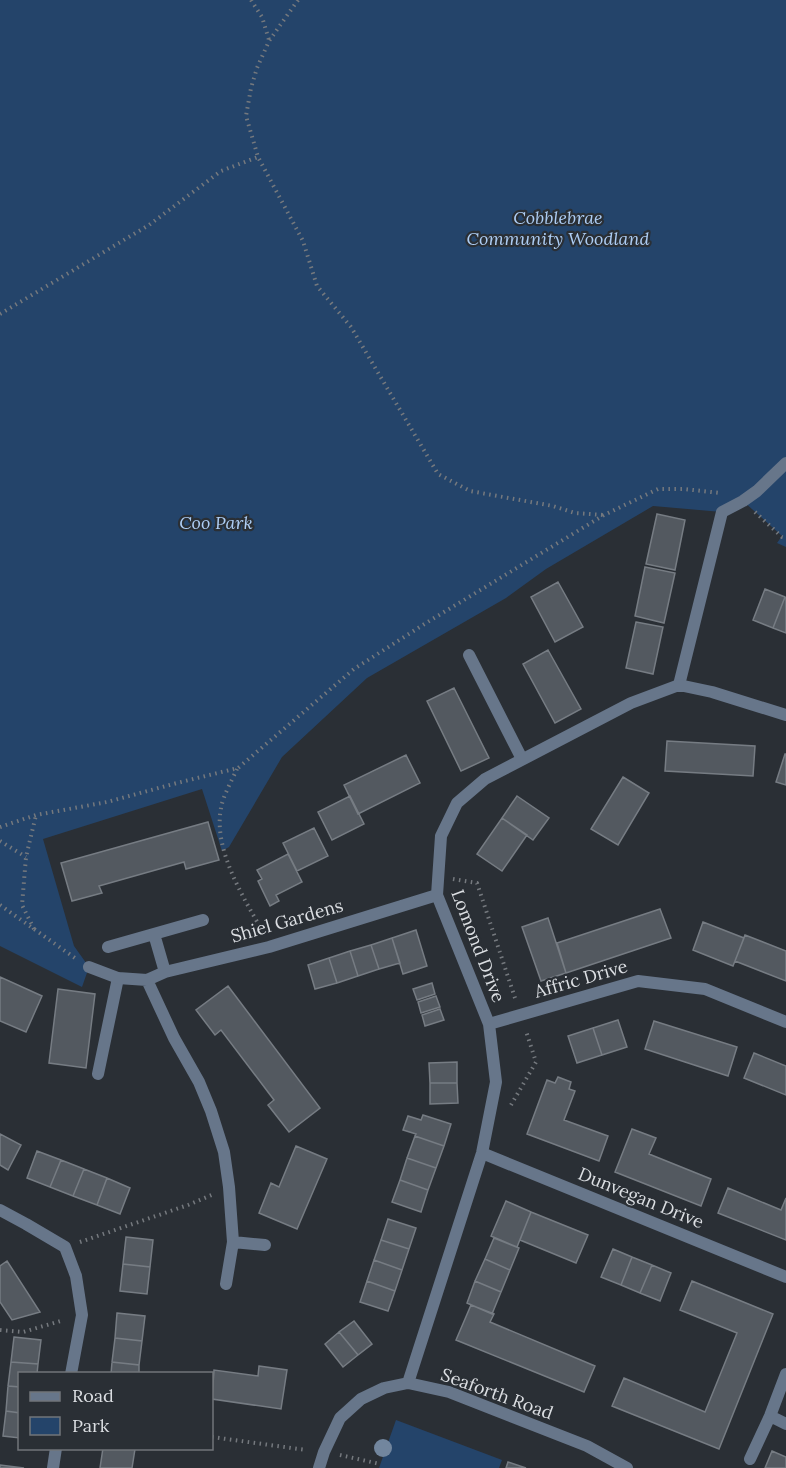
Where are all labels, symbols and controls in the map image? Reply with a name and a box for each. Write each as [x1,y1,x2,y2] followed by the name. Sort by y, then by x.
[467,206,649,250] park label: Cobblebrae Community Woodland
[179,511,253,534] park label: Coo Park
[446,886,511,1006] street label: Lomond Drive
[228,893,346,948] street label: Shiel Gardens
[531,954,630,1003] street label: Affric Drive
[575,1162,708,1233] street label: Dunvegan Drive
[438,1363,557,1425] street label: Seaforth Road
[18,1372,213,1450] legend
[72,1384,114,1407] text: Road
[72,1414,110,1437] text: Park

